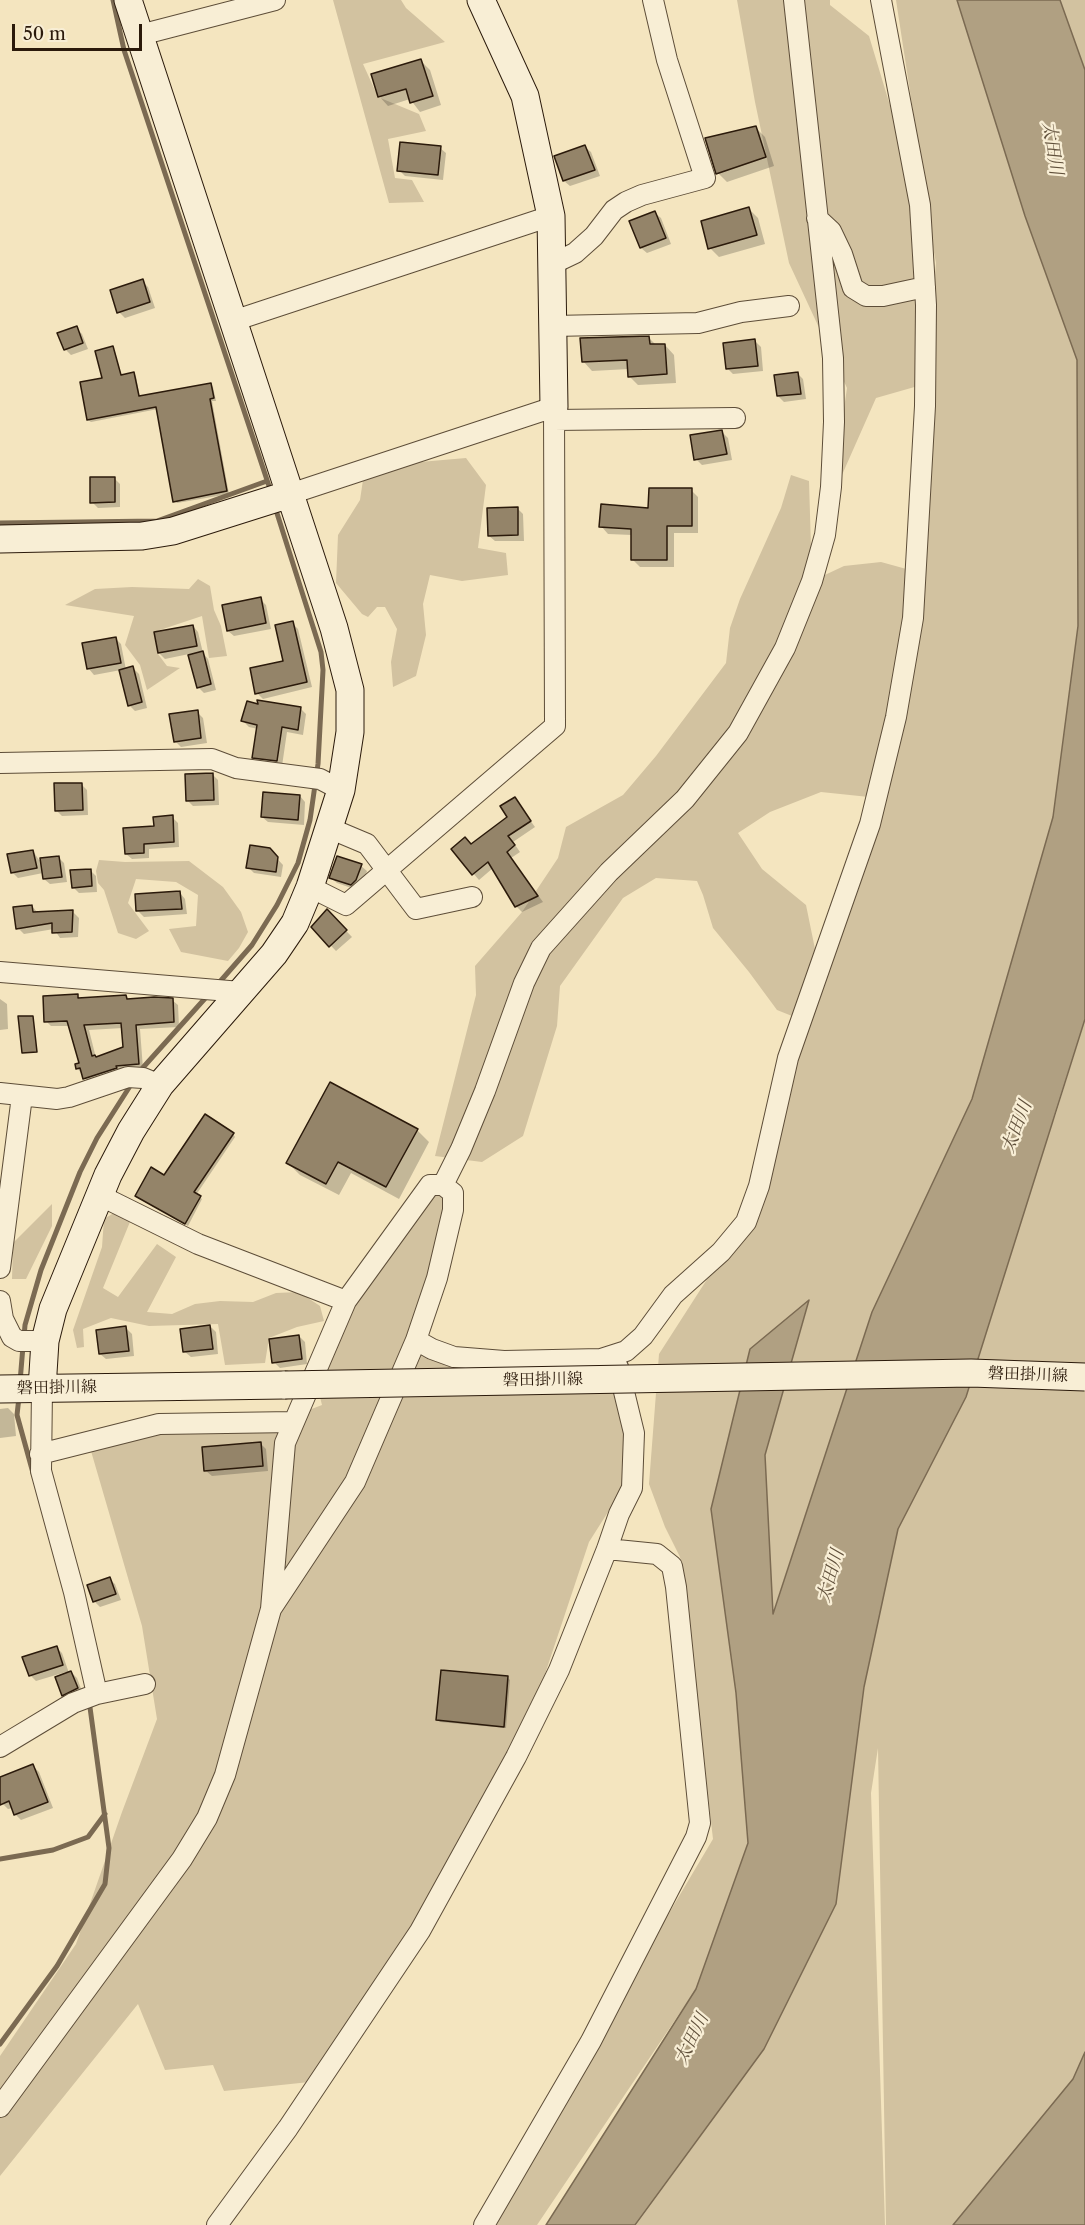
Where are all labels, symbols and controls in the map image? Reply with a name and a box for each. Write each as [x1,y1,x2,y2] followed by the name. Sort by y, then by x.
[15,12,146,50] scale bar
[23,23,66,45] text: 50 m
[1037,120,1067,176] water label: 太田川
[997,1098,1037,1156] water label: 太田川
[988,1364,1068,1386] street label: 磐田掛川線
[503,1370,583,1390] street label: 磐田掛川線
[17,1378,97,1398] street label: 磐田掛川線
[813,1547,849,1605] water label: 太田川
[670,2010,714,2068] water label: 太田川

